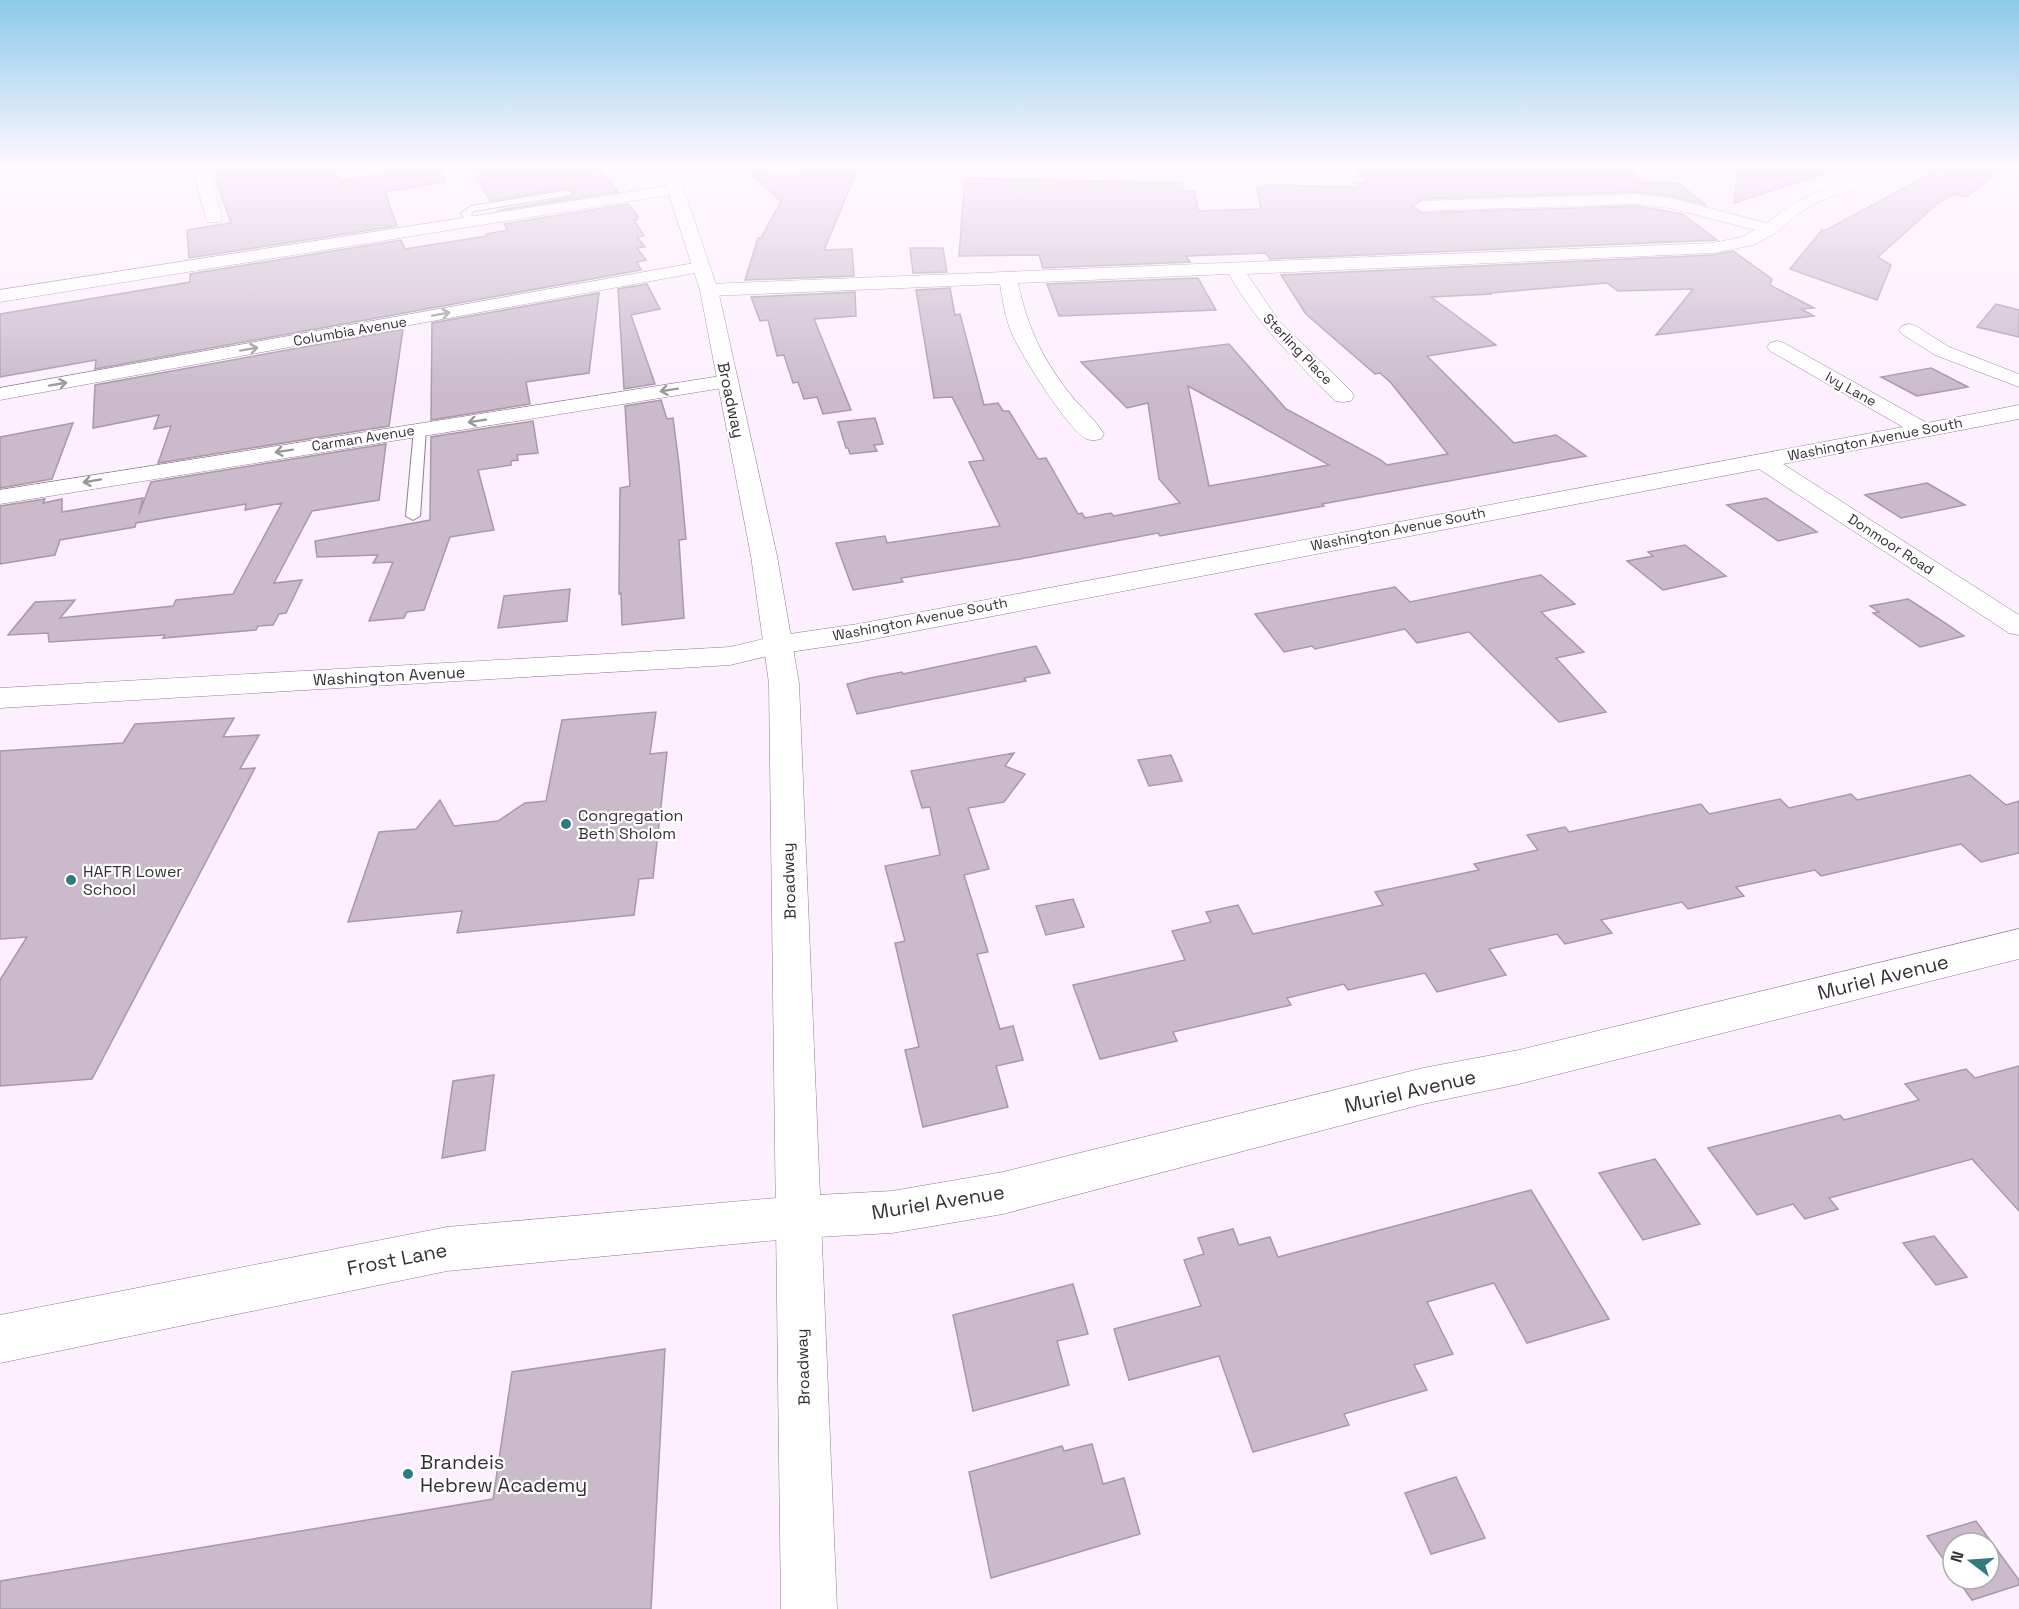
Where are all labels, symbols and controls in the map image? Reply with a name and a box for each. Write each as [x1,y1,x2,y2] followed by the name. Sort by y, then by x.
[431,308,451,319] one-way arrow
[1259,309,1337,389] street label: Sterling Place
[292,312,408,350] street label: Columbia Avenue
[239,343,259,354] one-way arrow
[713,360,749,440] street label: Broadway
[1822,368,1880,410] street label: Ivy Lane
[47,378,67,389] one-way arrow
[660,385,680,396] one-way arrow
[1786,413,1964,465] street label: Washington Avenue South
[467,415,487,426] one-way arrow
[310,421,416,455] street label: Carman Avenue
[275,445,295,456] one-way arrow
[82,476,102,487] one-way arrow
[1309,503,1487,555] street label: Washington Avenue South
[1845,509,1937,579] street label: Donmoor Road
[831,593,1009,645] street label: Washington Avenue South
[312,662,466,690] street label: Washington Avenue
[578,805,683,844] place label: Congregation Beth Sholom
[559,817,573,831] marker: Congregation Beth Sholom
[777,842,801,920] street label: Broadway
[83,861,182,900] place label: HAFTR Lower School
[64,873,78,887] marker: HAFTR Lower School
[1815,948,1951,1006] street label: Muriel Avenue
[1342,1063,1478,1119] street label: Muriel Avenue
[870,1179,1006,1225] street label: Muriel Avenue
[345,1237,449,1281] street label: Frost Lane
[791,1328,815,1406] street label: Broadway
[420,1449,587,1498] place label: Brandeis Hebrew Academy
[401,1467,415,1481] marker: Brandeis Hebrew Academy
[1941,1531,2001,1591] north arrow
[1946,1549,1969,1565] text: N

